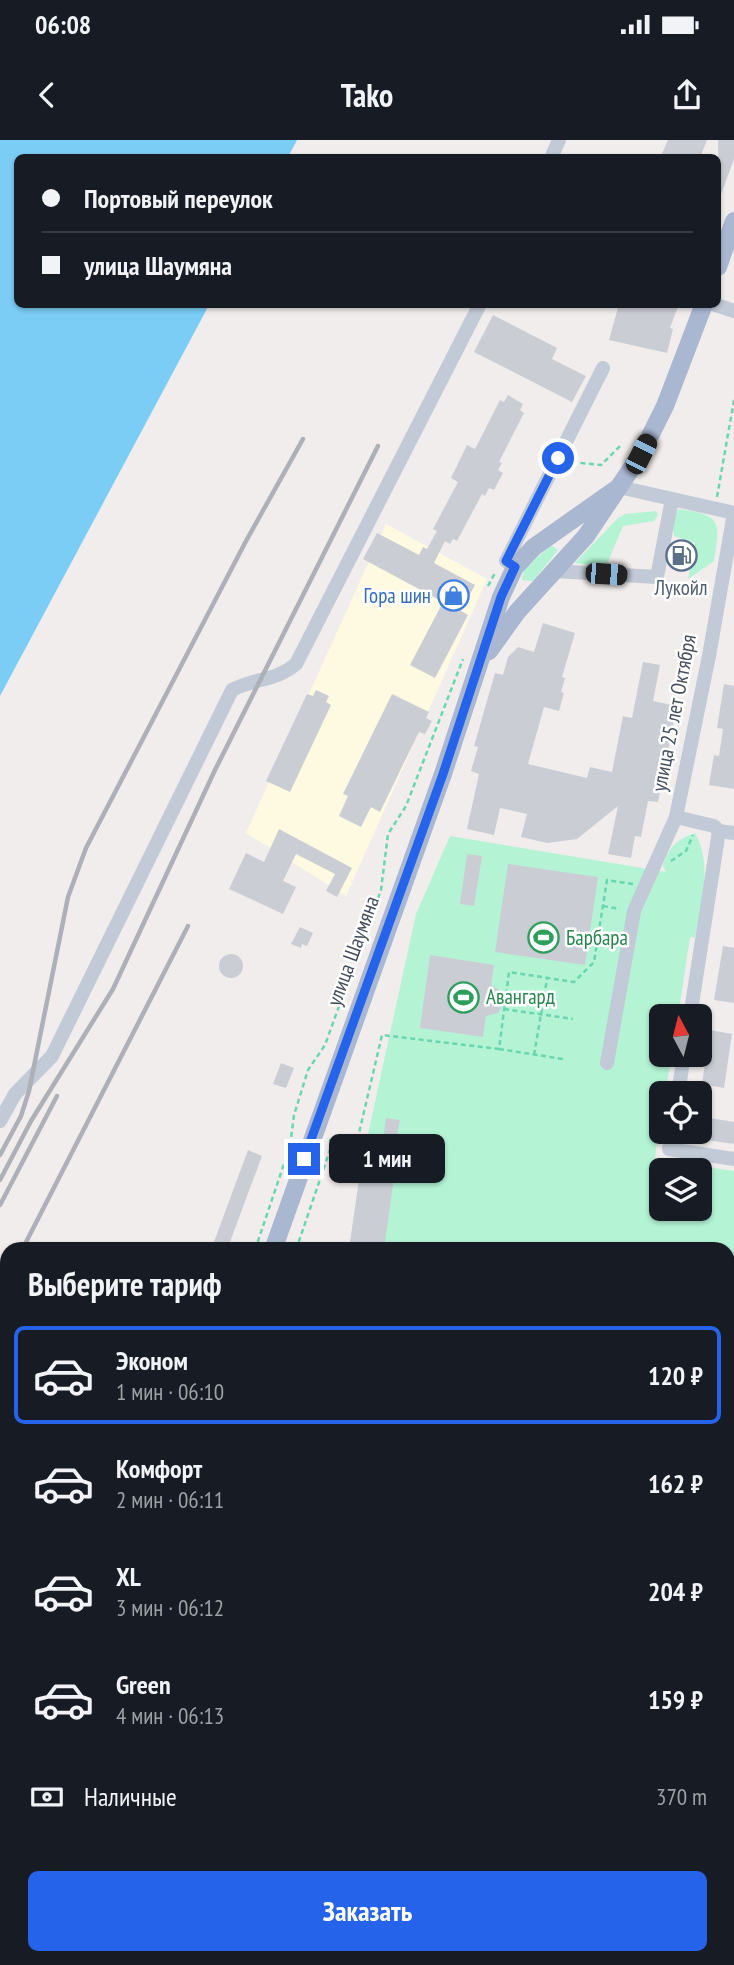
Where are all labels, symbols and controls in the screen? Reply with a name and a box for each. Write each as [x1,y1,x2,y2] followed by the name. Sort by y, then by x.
[35,8,91,41] text: 06:08
[341,74,393,116] text: Tako
[28,76,66,114] icon: back
[668,76,706,114] icon: share
[84,182,273,215] text: Портовый переулок
[84,249,232,282] text: улица Шаумяна
[623,431,660,477] car
[542,442,574,474] route start
[664,539,698,573] fuel station icon: Лукойл
[585,562,628,586] car
[653,574,708,601] place label: Лукойл
[437,579,471,613] shop icon: Гора шин
[364,582,431,609] place label: Гора шин
[645,632,702,794] street label: улица 25 лет Октября
[320,892,385,1010] street label: улица Шаумяна
[526,921,560,955] sports icon: Барбара
[566,924,628,951] place label: Барбара
[446,980,480,1014] sports icon: Авангард
[486,983,555,1010] place label: Авангард
[649,1004,712,1068] north arrow
[649,1004,712,1221] map controls
[649,1081,712,1144] button: locate
[328,1135,444,1184] callout: 1 мин
[288,1143,320,1175] route end
[362,1144,412,1173] text: 1 мин
[649,1158,712,1221] button: layers
[28,1263,222,1305] text: Выберите тариф
[32,1344,95,1407] icon: car
[116,1344,188,1377] text: Эконом
[648,1359,703,1392] text: 120 ₽
[116,1377,224,1406] text: 1 мин · 06:10
[32,1452,95,1515] icon: car
[116,1452,202,1485] text: Комфорт
[648,1467,703,1500] text: 162 ₽
[116,1485,224,1514] text: 2 мин · 06:11
[32,1560,95,1623] icon: car
[116,1560,141,1593] text: XL
[648,1575,703,1608] text: 204 ₽
[116,1593,224,1622] text: 3 мин · 06:12
[32,1668,95,1731] icon: car
[116,1668,171,1701] text: Green
[648,1683,703,1716] text: 159 ₽
[116,1701,224,1730] text: 4 мин · 06:13
[28,1778,66,1816] icon: cash
[84,1780,177,1813] text: Наличные
[656,1782,707,1811] text: 370 m
[28,1871,707,1951] button: Заказать

